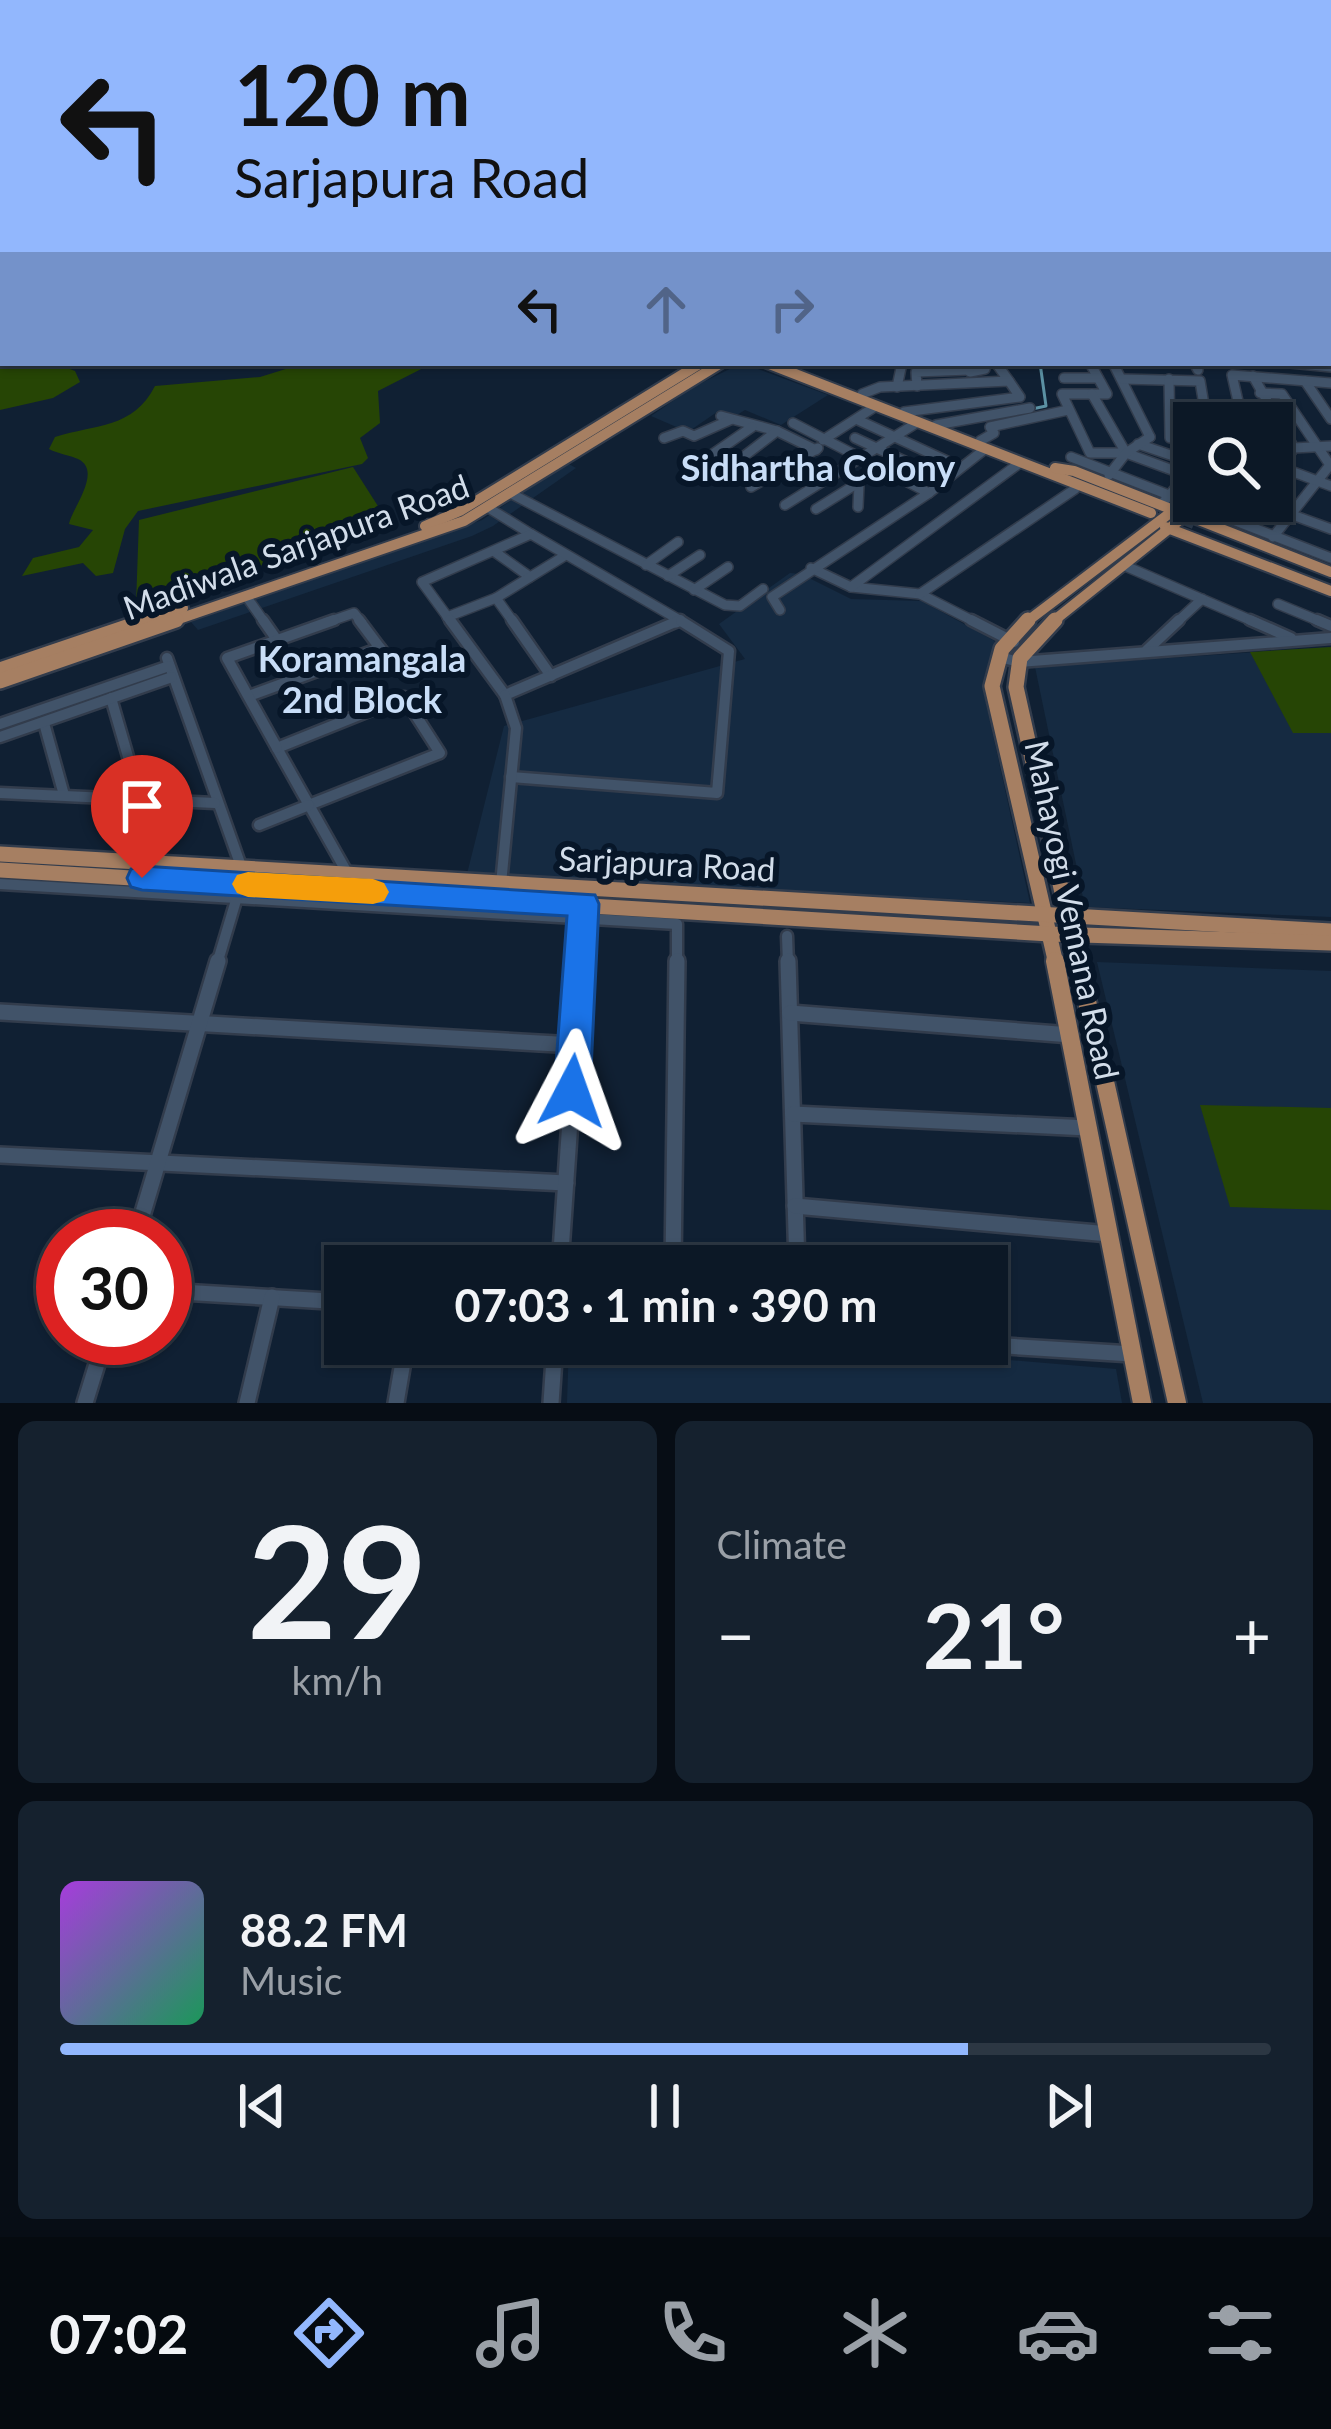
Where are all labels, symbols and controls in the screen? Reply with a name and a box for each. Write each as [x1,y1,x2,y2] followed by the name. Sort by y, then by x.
[234,43,471,144] text: 120 m
[36,48,192,204] icon: left
[234,145,589,210] text: Sarjapura Road
[507,276,573,342] icon: left
[633,276,699,342] icon: ahead
[759,276,825,342] icon: right
[1173,402,1293,522] map controls
[1173,402,1293,522] button: search
[681,445,955,489] district label: Sidhartha Colony
[117,465,474,627] street label: Madiwala Sarjapura Road
[258,636,466,721] district label: Koramangala 2nd Block
[1017,737,1128,1083] street label: Mahayogi Vemana Road
[91,755,193,878] pin
[109,773,175,839] icon: arrive
[558,837,776,889] street label: Sarjapura Road
[509,1028,635,1154] position arrow
[36,1209,192,1365] speed limit sign: 30
[455,1278,877,1332] text: 07:03 · 1 min · 390 m
[247,1485,428,1672] text: 29
[717,1521,847,1567] text: Climate
[923,1580,1065,1688] text: 21°
[717,1595,755,1674] text: −
[1233,1595,1271,1674] text: +
[292,1657,383,1703] text: km/h
[240,1903,408,1957] text: 88.2 FM
[240,1957,342,2003] text: Music
[229,2073,295,2139] icon: previous
[632,2073,698,2139] icon: pause
[1036,2073,1102,2139] icon: next
[287,2291,371,2375] icon: directions
[469,2291,553,2375] icon: music
[651,2291,735,2375] icon: phone
[833,2291,917,2375] icon: climate
[1016,2291,1100,2375] icon: car
[1198,2291,1282,2375] icon: filters
[49,2301,188,2366] text: 07:02

